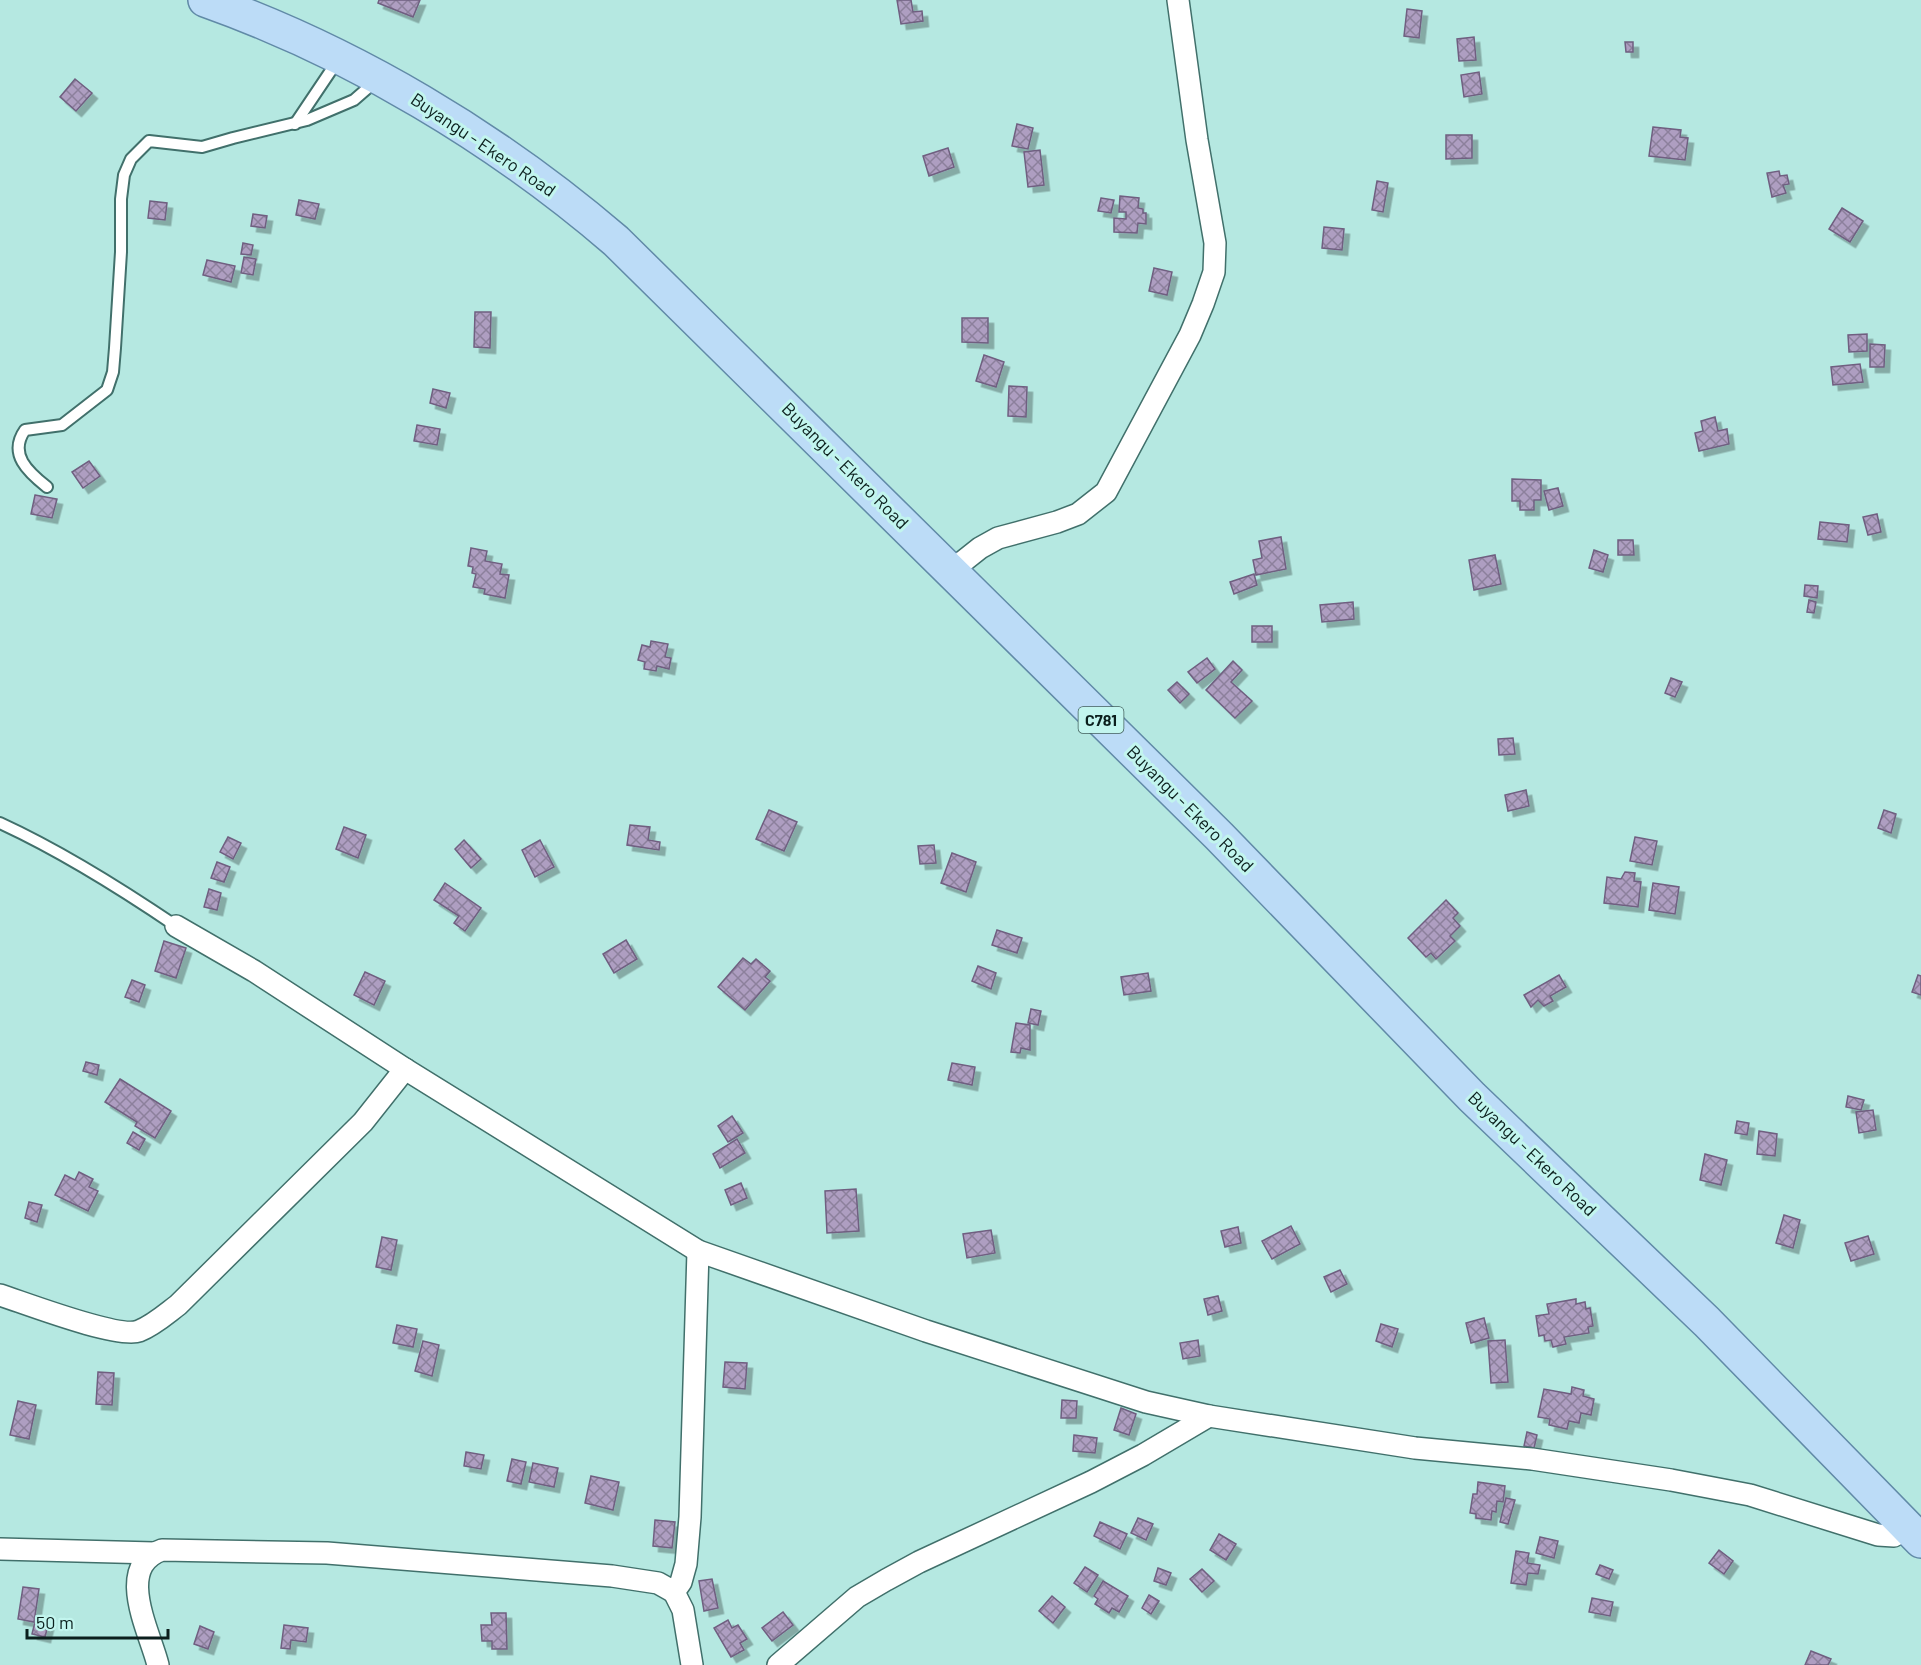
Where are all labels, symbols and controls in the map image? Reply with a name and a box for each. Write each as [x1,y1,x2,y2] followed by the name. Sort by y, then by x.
[407,87,560,201] street label: Buyangu - Ekero Road
[778,397,914,533] street label: Buyangu - Ekero Road
[1078,707,1124,733] road number: C781
[1123,740,1259,876] street label: Buyangu - Ekero Road
[1464,1086,1602,1220] street label: Buyangu - Ekero Road
[27,1602,168,1640] scale bar
[36,1611,74,1633] text: 50 m

